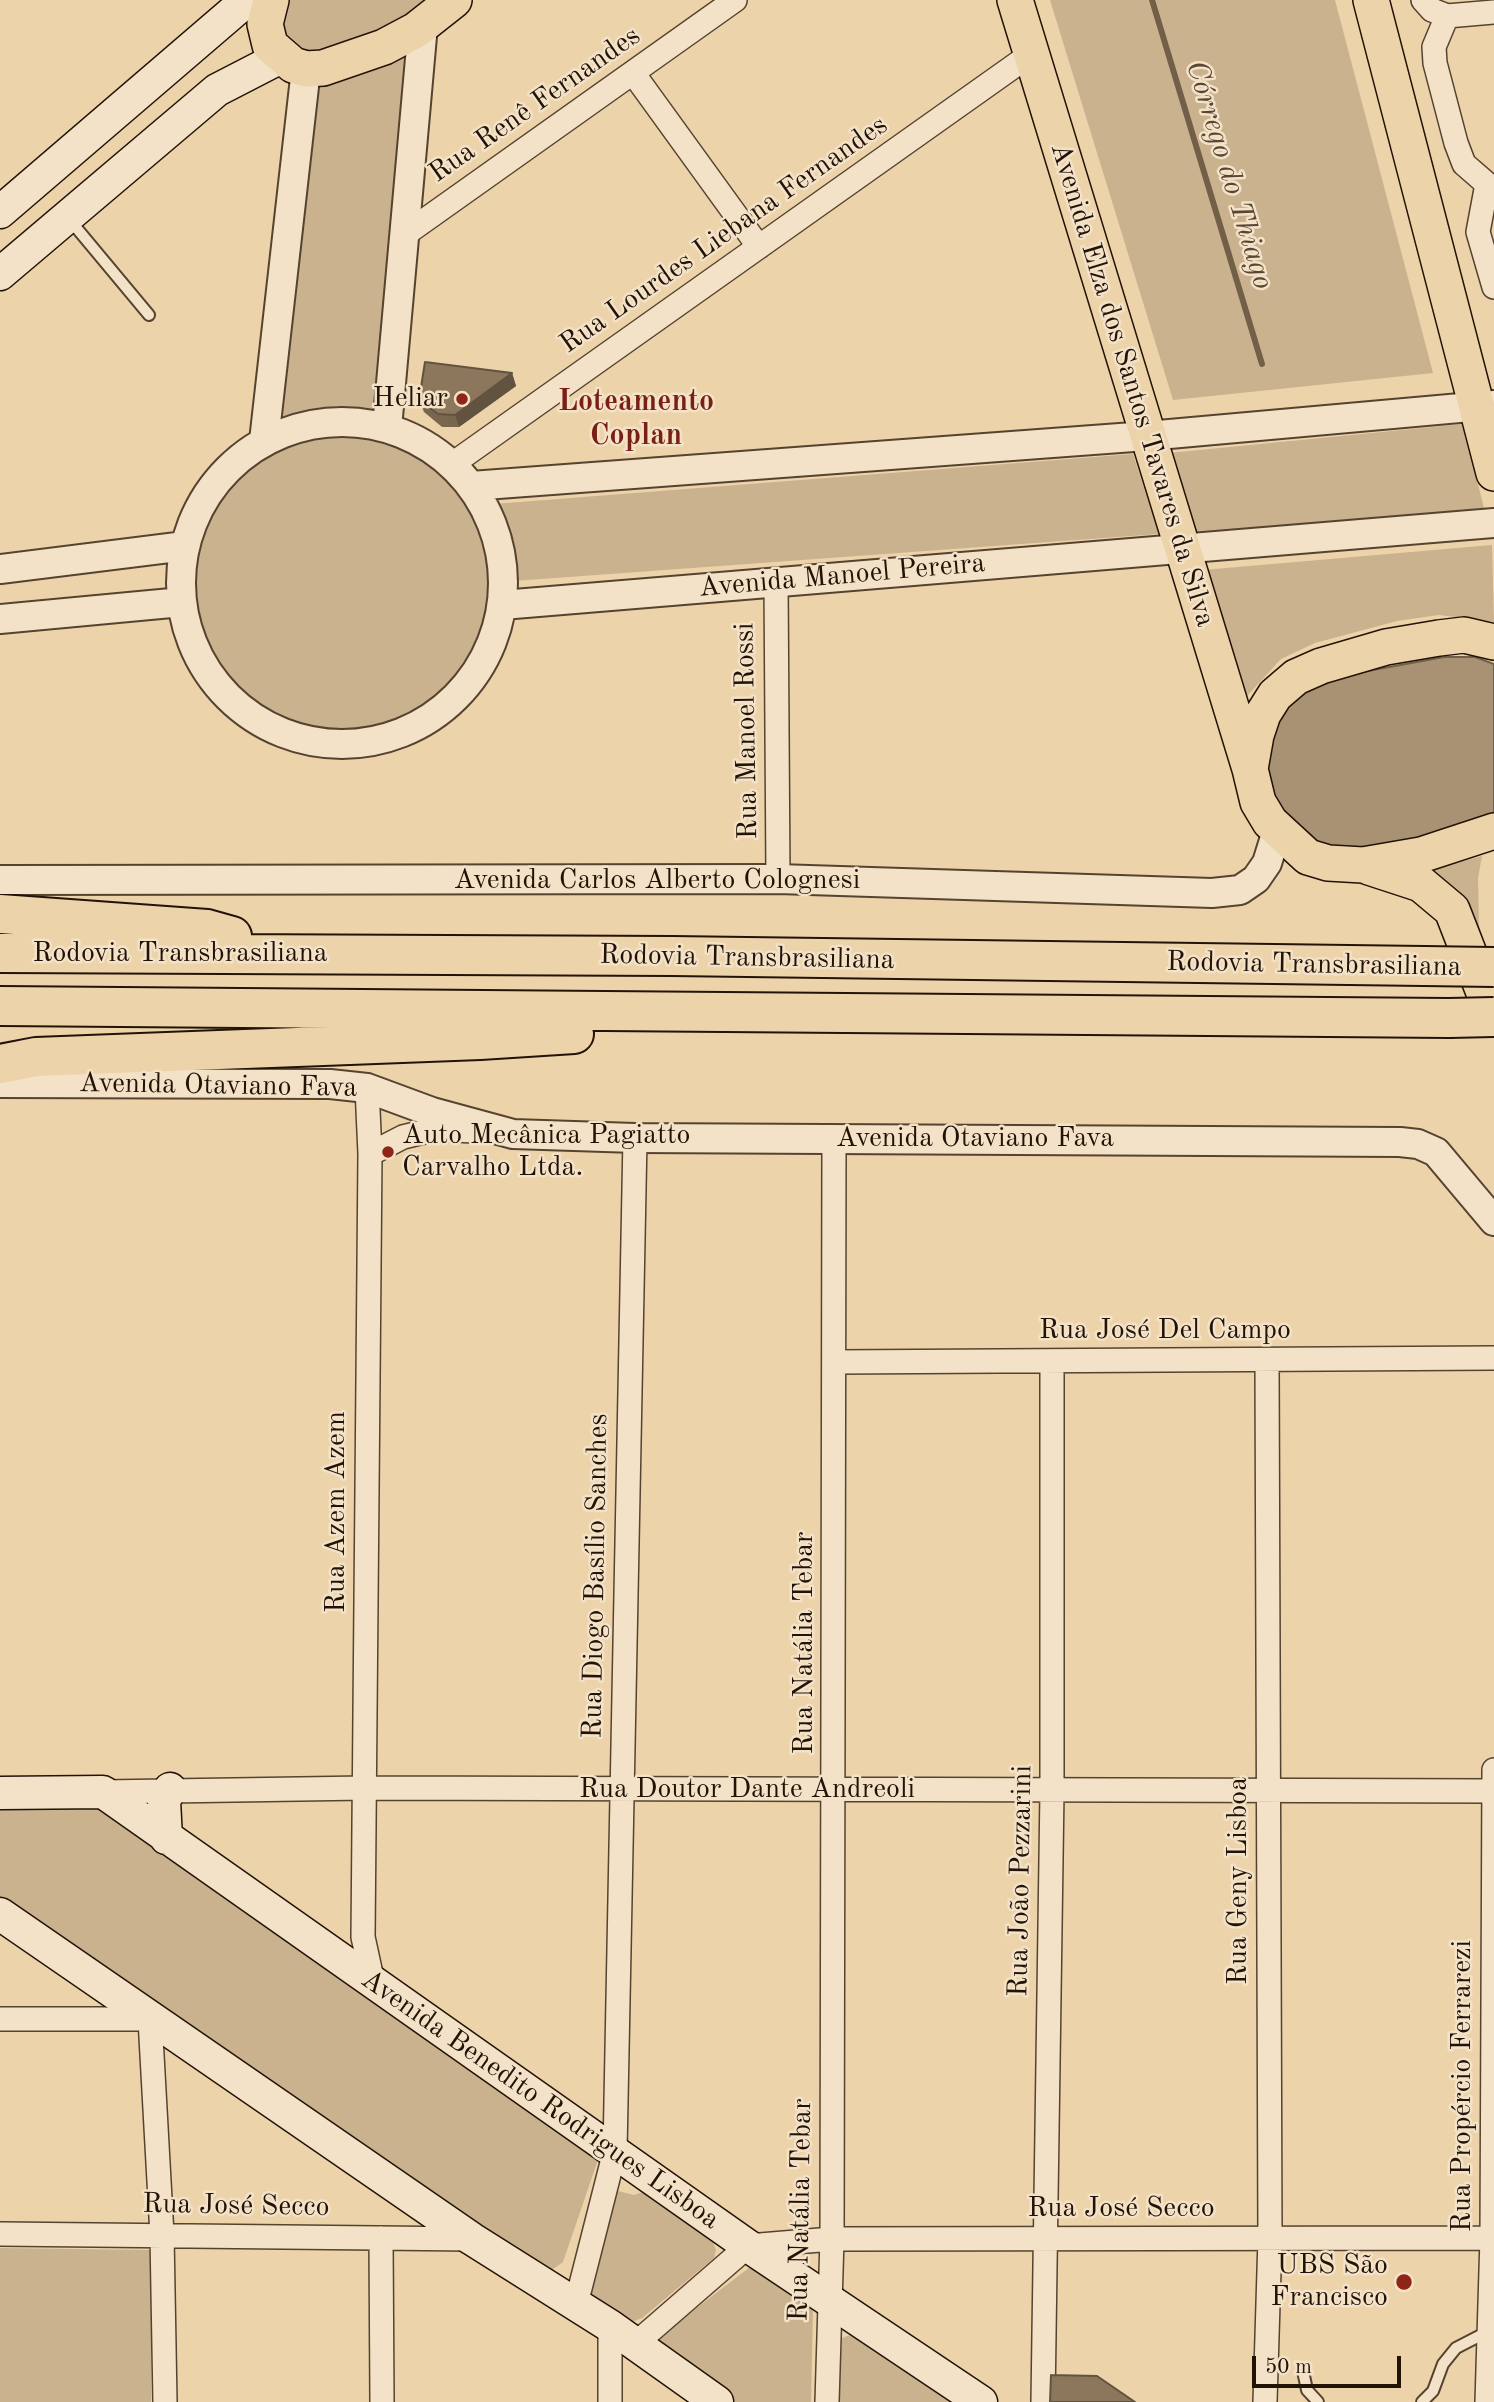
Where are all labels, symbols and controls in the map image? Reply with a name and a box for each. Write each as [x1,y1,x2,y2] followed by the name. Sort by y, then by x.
[423,19,647,191] street label: Rua Renê Fernandes
[1177,56,1281,294] water label: Córrego do Thiago
[554,109,894,361] street label: Rua Lourdes Liebana Fernandes
[1042,139,1222,631] street label: Avenida Elza dos Santos Tavares da Silva
[373,382,448,416] place label: Heliar
[558,384,714,454] district label: Loteamento Coplan
[454,391,470,407] marker: Heliar
[697,547,987,605] street label: Avenida Manoel Pereira
[728,622,766,840] street label: Rua Manoel Rossi
[454,864,860,898] street label: Avenida Carlos Alberto Colognesi
[32,937,328,971] street label: Rodovia Transbrasiliana
[599,939,895,977] street label: Rodovia Transbrasiliana
[1166,946,1462,984] street label: Rodovia Transbrasiliana
[79,1067,357,1105] street label: Avenida Otaviano Fava
[402,1119,690,1185] place label: Auto Mecânica Pagiatto Carvalho Ltda.
[836,1122,1114,1156] street label: Avenida Otaviano Fava
[380,1144,396,1160] marker: Auto Mecânica Pagiatto Carvalho Ltda.
[1039,1314,1291,1348] street label: Rua José Del Campo
[320,1411,354,1613] street label: Rua Azem Azem
[576,1413,616,1739] street label: Rua Diogo Basílio Sanches
[788,1531,822,1755] street label: Rua Natália Tebar
[1002,1765,1040,1997] street label: Rua João Pezzarini
[579,1773,915,1807] street label: Rua Doutor Dante Andreoli
[1222,1777,1256,1985] street label: Rua Geny Lisboa
[1446,1940,1480,2232] street label: Rua Propércio Ferrarezi
[354,1963,726,2237] street label: Avenida Benedito Rodrigues Lisboa
[782,2098,820,2322] street label: Rua Natália Tebar
[142,2188,330,2224] street label: Rua José Secco
[1027,2192,1215,2226] street label: Rua José Secco
[1271,2249,1388,2315] place label: UBS São Francisco
[1394,2272,1414,2292] marker: UBS São Francisco
[1256,2342,1405,2386] scale bar
[1265,2357,1312,2378] text: 50 m

